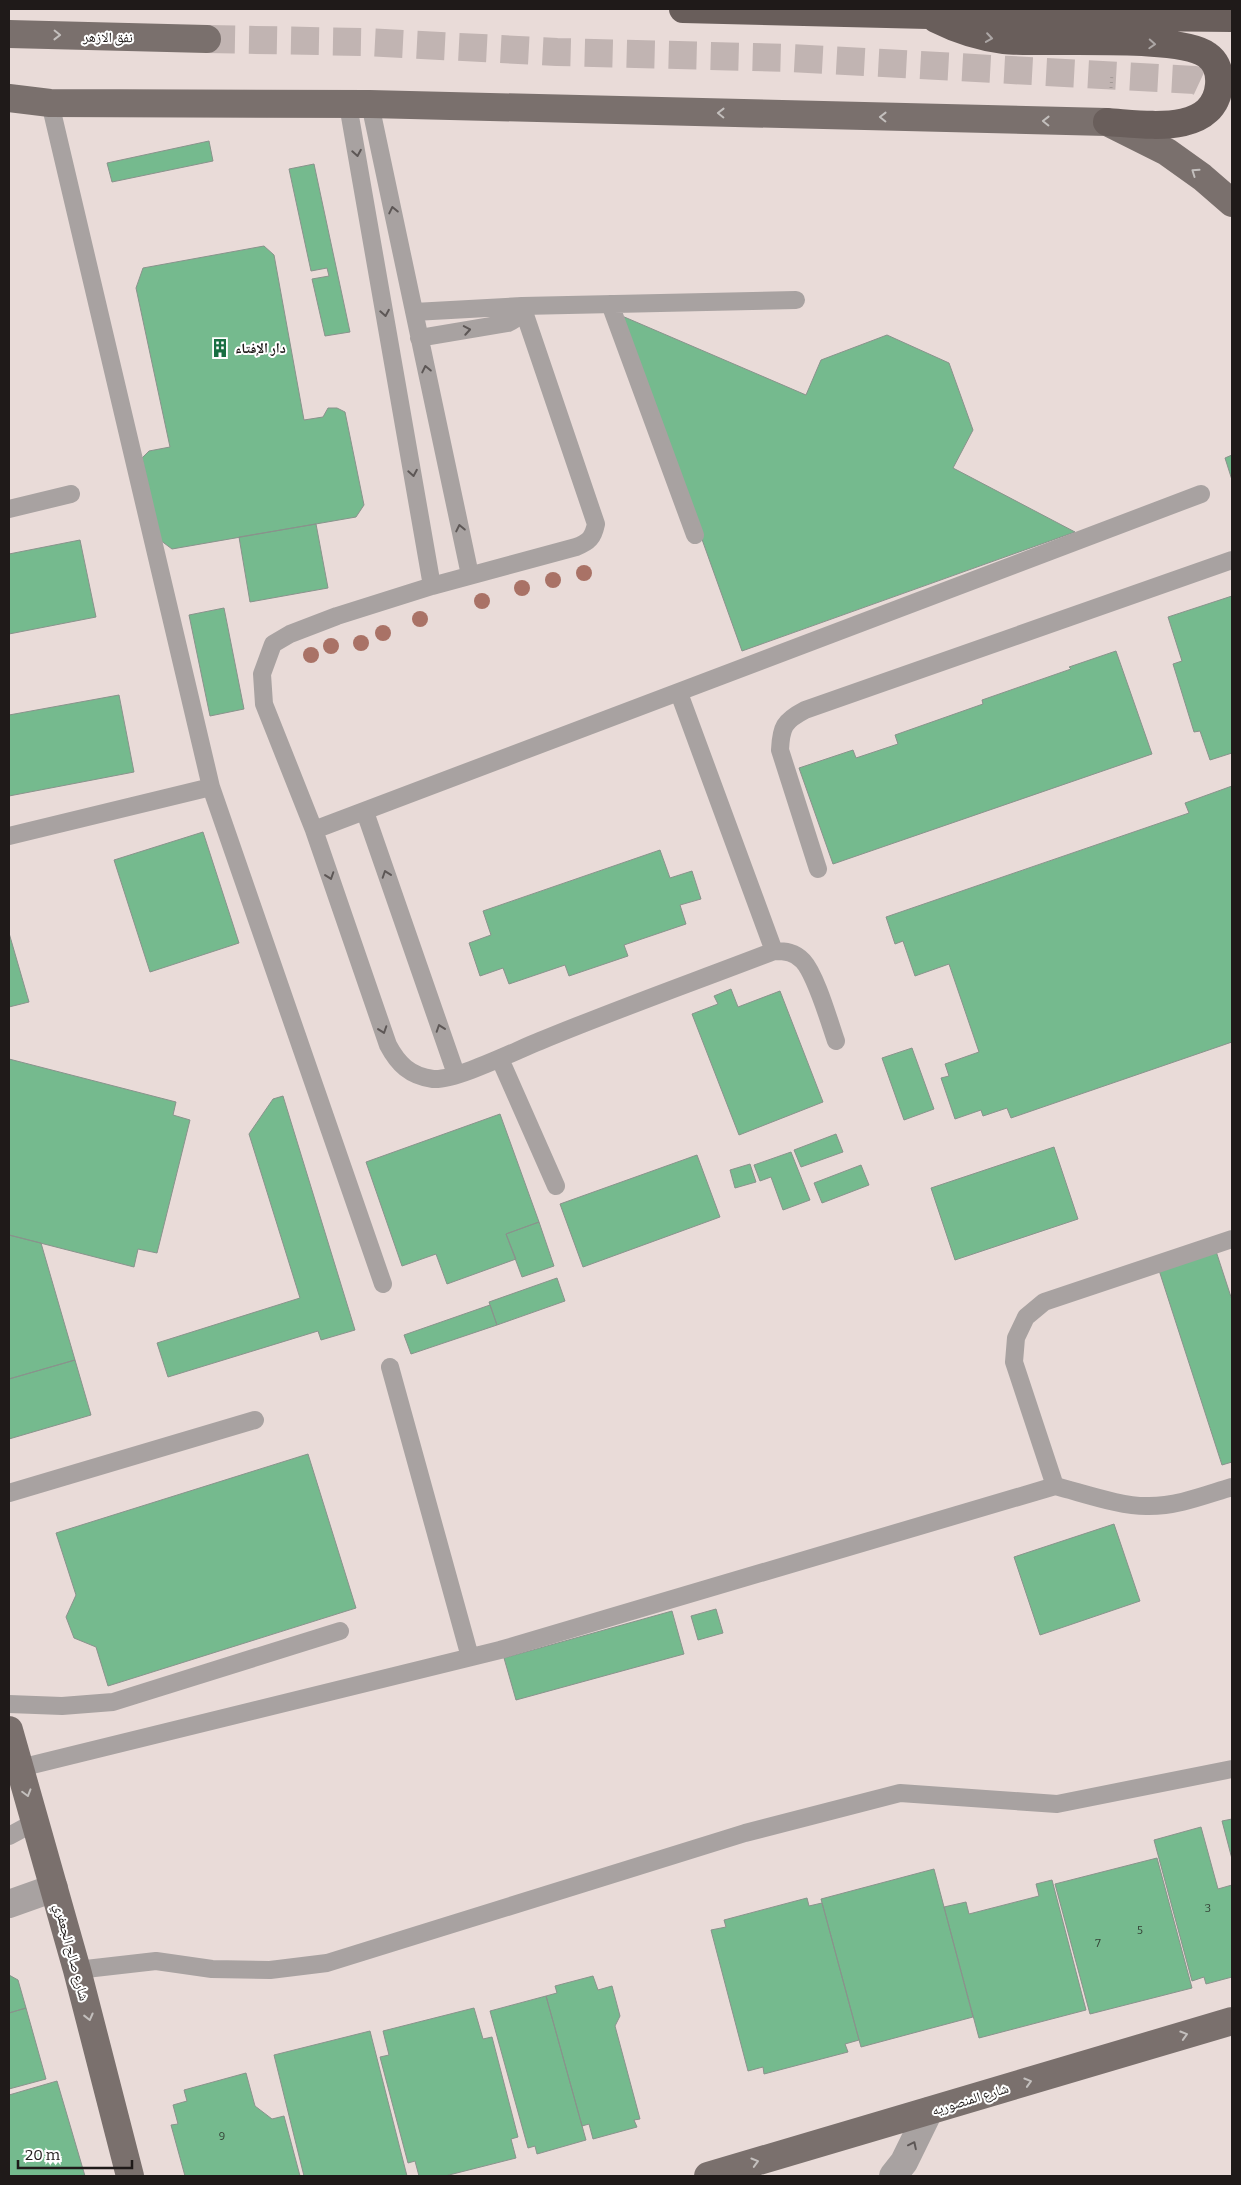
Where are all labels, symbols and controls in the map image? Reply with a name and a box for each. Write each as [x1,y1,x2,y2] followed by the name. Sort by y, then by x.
[82,29,133,47] street label: نفق الازهر
[54,30,62,41] one-way arrow
[986,32,994,43] one-way arrow
[1148,38,1156,49] one-way arrow
[716,108,724,118] one-way arrow
[879,112,886,122] one-way arrow
[1041,116,1049,126] one-way arrow
[351,149,361,157] one-way arrow
[1191,169,1201,178] one-way arrow
[388,205,398,214] one-way arrow
[379,309,389,318] one-way arrow
[463,325,472,335] one-way arrow
[209,337,231,359] building icon: دار الإفتاء
[235,340,286,357] place label: دار الإفتاء
[421,364,432,373] one-way arrow
[407,469,417,478] one-way arrow
[455,523,465,532] one-way arrow
[382,871,392,879] one-way arrow
[324,872,334,880] one-way arrow
[436,1024,446,1033] one-way arrow
[377,1025,387,1034] one-way arrow
[21,1789,32,1798] one-way arrow
[48,1902,93,2003] street label: شارع صالح الجعفري
[1205,1902,1211,1915] house number: 3
[1137,1924,1143,1937] house number: 5
[1095,1937,1101,1950] house number: 7
[83,2013,94,2022] one-way arrow
[1179,2031,1188,2041] one-way arrow
[1024,2077,1032,2087] one-way arrow
[930,2080,1011,2120] street label: شارع المنصوريه
[219,2130,225,2143] house number: 9
[18,2138,131,2170] scale bar
[907,2141,917,2150] one-way arrow
[25,2146,61,2164] text: 20 m
[750,2158,758,2168] one-way arrow

